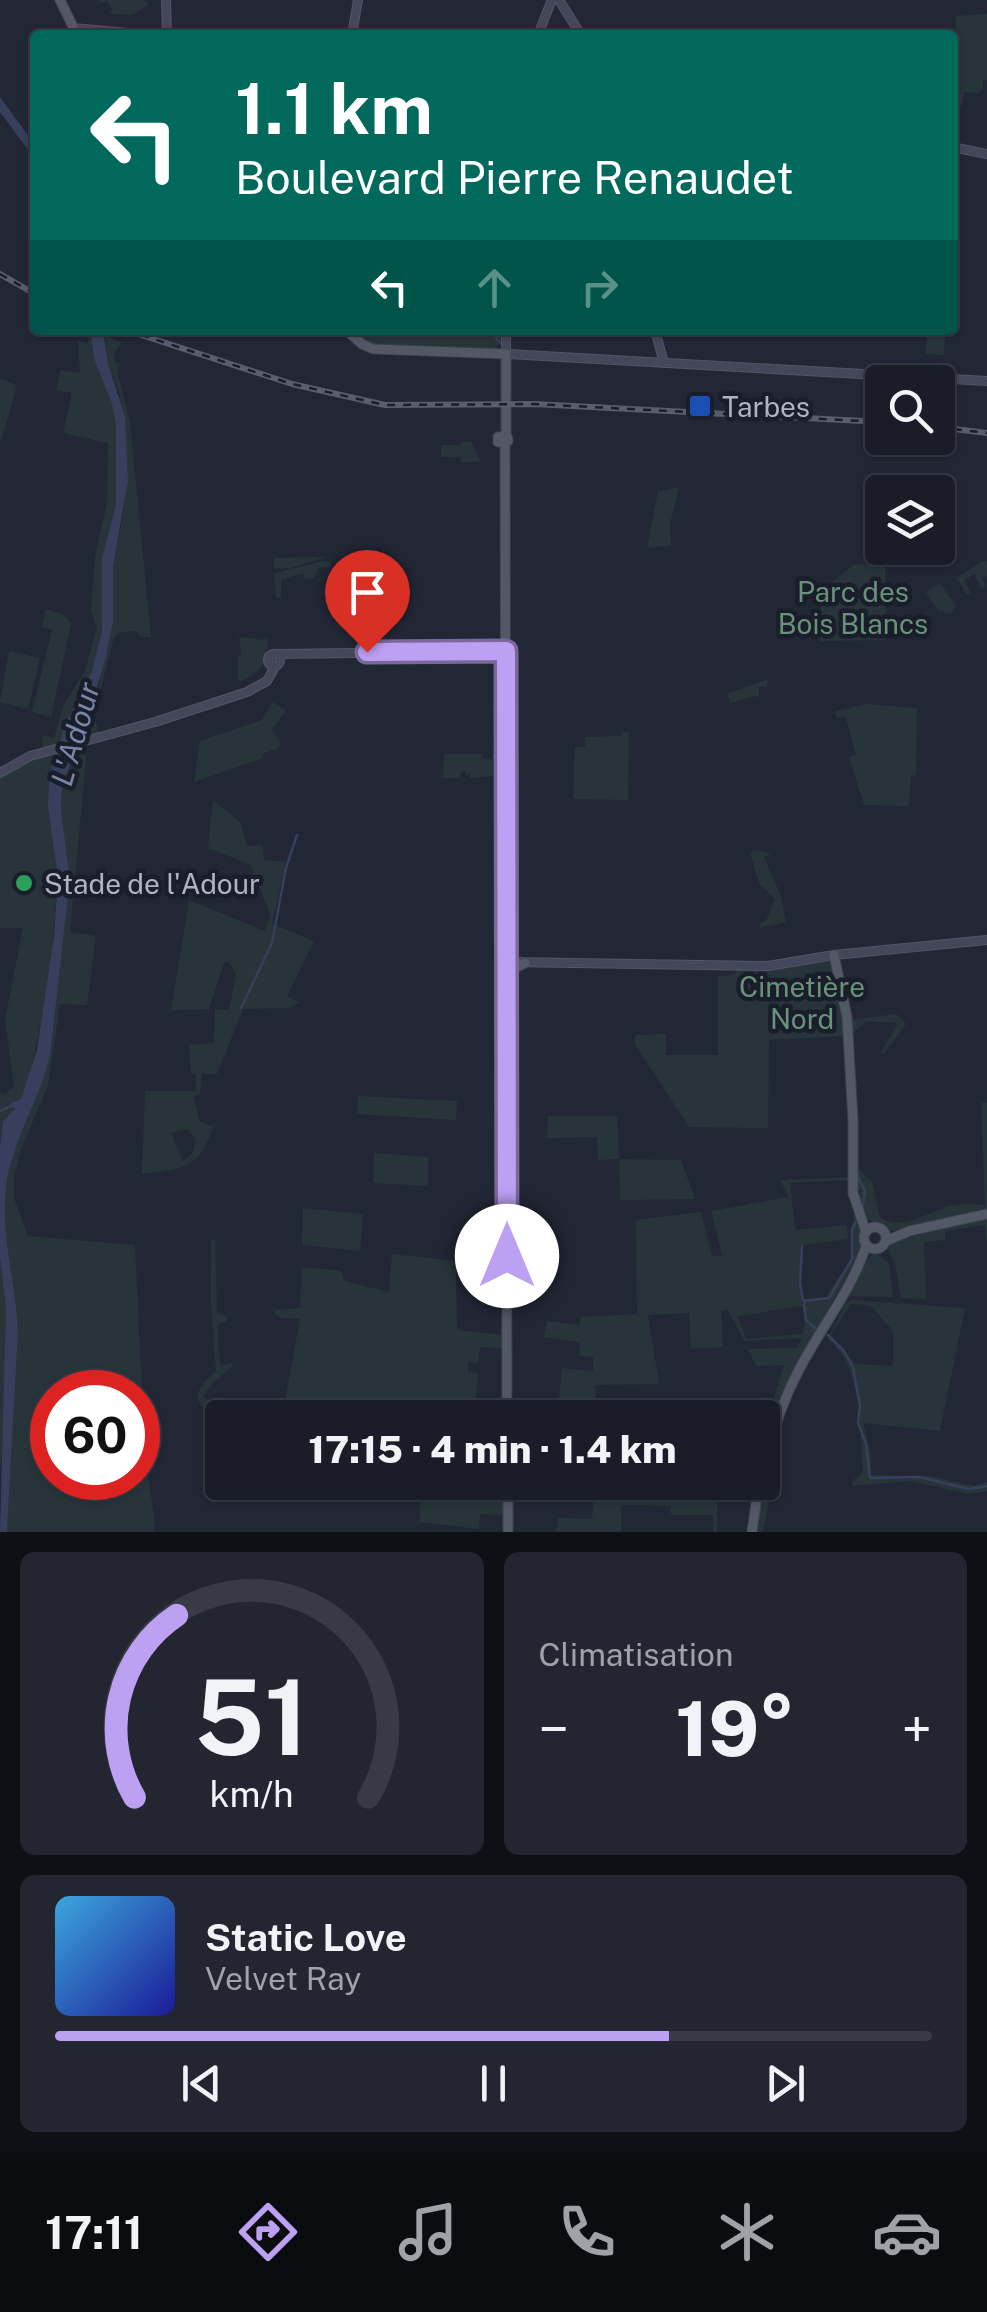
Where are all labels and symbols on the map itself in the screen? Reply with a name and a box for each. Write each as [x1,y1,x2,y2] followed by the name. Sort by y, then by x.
[722,390,810,423] place label: Tarbes
[687,393,713,419] marker: Tarbes
[325,550,410,653] pin
[778,575,928,640] park label: Parc des Bois Blancs
[43,677,107,790] water label: L'Adour
[44,867,260,900] place label: Stade de l'Adour
[13,872,35,894] marker: Stade de l'Adour
[739,970,865,1035] park label: Cimetière Nord
[455,1204,559,1308] position arrow
[30,1370,160,1500] speed limit sign: 60

